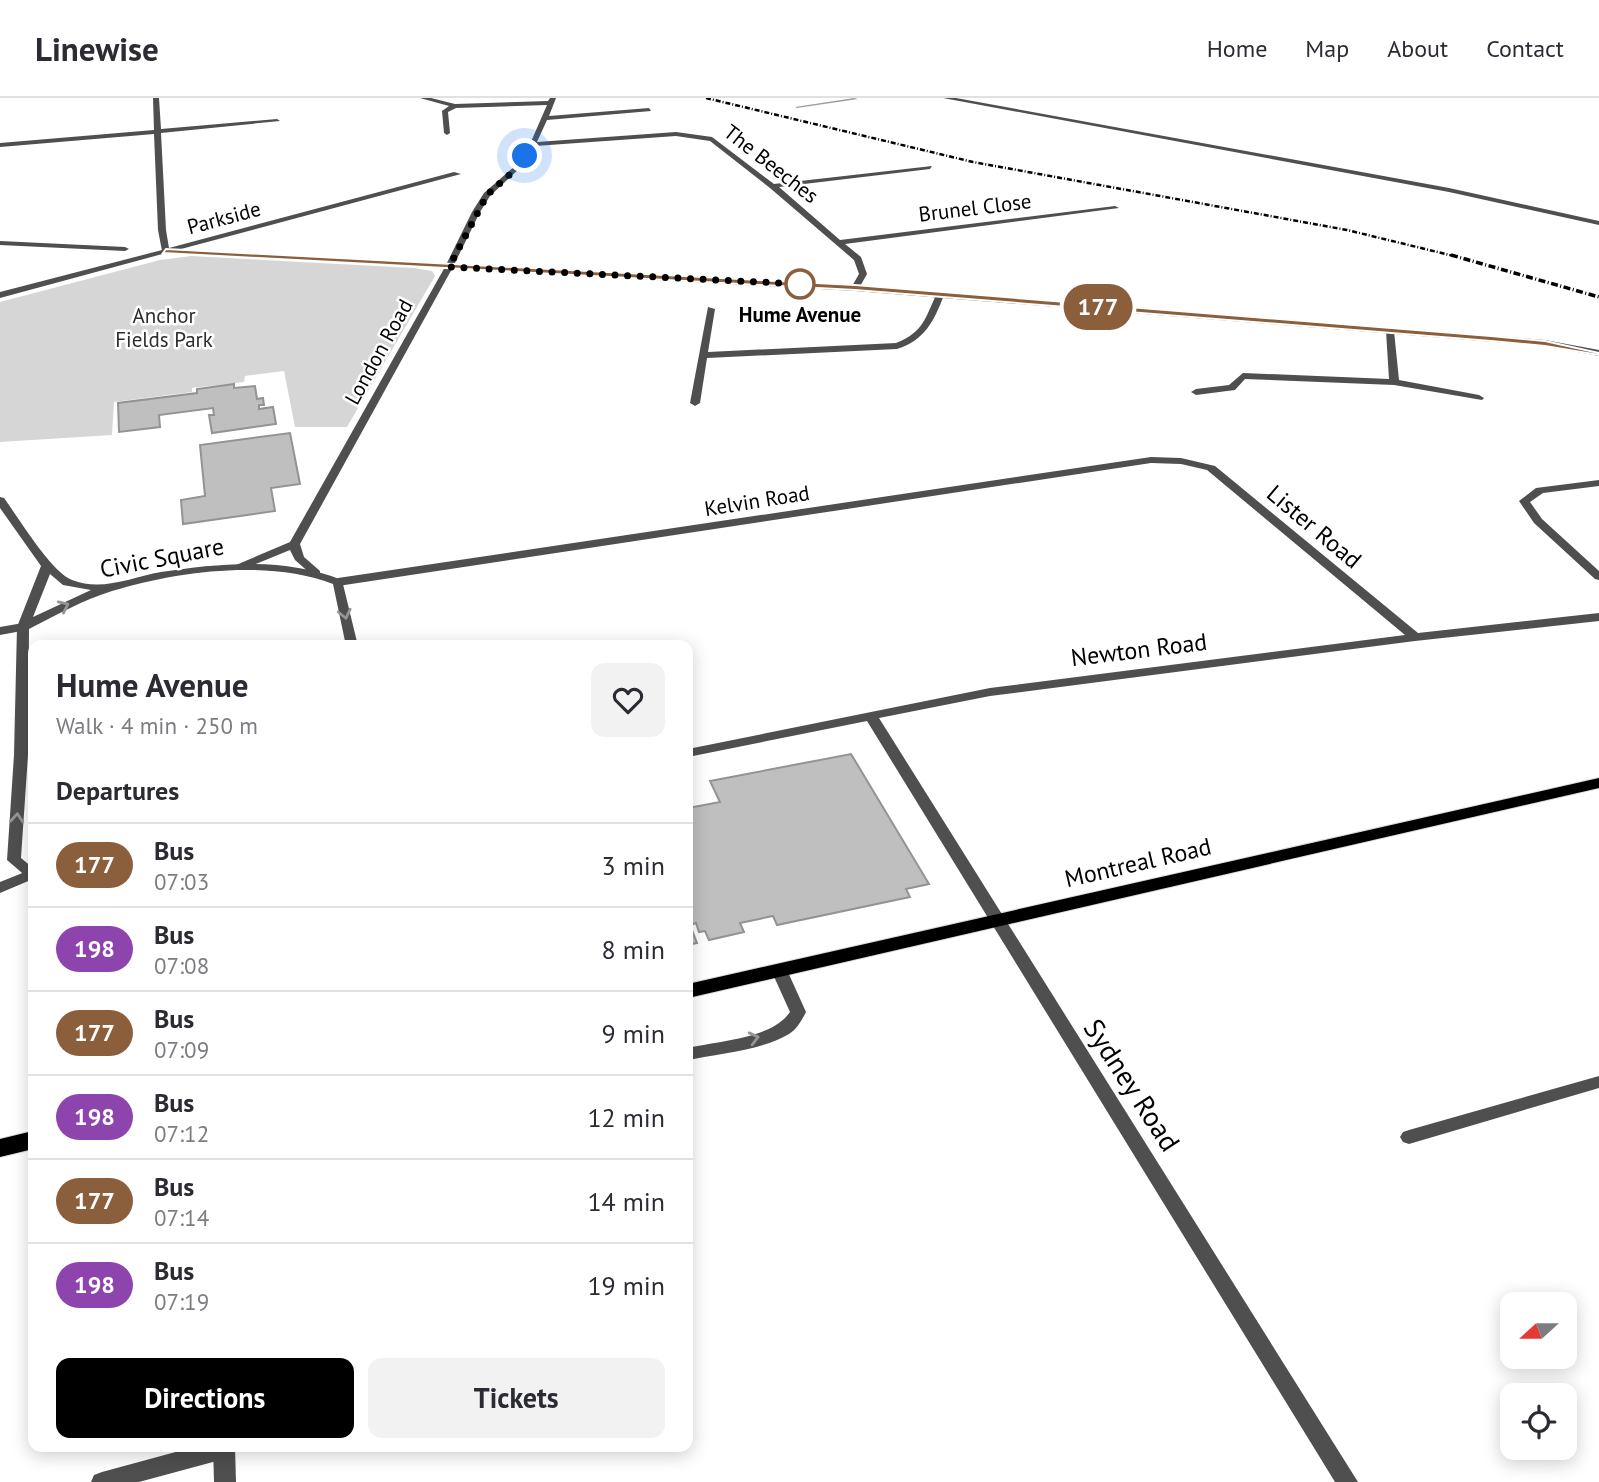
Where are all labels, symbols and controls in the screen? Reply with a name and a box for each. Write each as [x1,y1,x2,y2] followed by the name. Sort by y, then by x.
[35,27,159,70] text: Linewise
[1207,33,1267,64] text: Home
[1305,33,1349,64] text: Map
[1387,33,1448,64] text: About
[1486,33,1564,64] text: Contact
[718,118,824,209] street label: The Beeches
[507,138,542,173] your location
[917,187,1033,228] street label: Brunel Close
[184,195,264,240] street label: Parkside
[785,269,815,299] marker: Hume Avenue
[1058,284,1138,330] line badge: 177
[1078,291,1118,322] text: 177
[339,294,419,409] street label: London Road
[739,301,861,328] place label: Hume Avenue
[115,302,213,353] park label: Anchor Fields Park
[1261,478,1368,575] street label: Lister Road
[703,479,811,522] street label: Kelvin Road
[97,530,227,585] street label: Civic Square
[57,601,69,615] one-way arrow
[337,608,352,620] one-way arrow
[1069,626,1209,673] street label: Newton Road
[56,663,249,706] text: Hume Avenue
[591,663,665,737] button: heart
[56,711,258,740] text: Walk · 4 min · 250 m
[56,774,179,807] text: Departures
[9,813,24,824] one-way arrow
[1062,831,1214,894] street label: Montreal Road
[154,834,194,867] text: Bus
[74,849,115,880] text: 177
[602,849,665,882] text: 3 min
[154,867,209,896] text: 07:03
[154,918,194,951] text: Bus
[74,933,115,964] text: 198
[602,933,665,966] text: 8 min
[154,951,209,980] text: 07:08
[154,1002,194,1035] text: Bus
[1076,1011,1189,1158] street label: Sydney Road
[74,1017,115,1048] text: 177
[602,1017,665,1050] text: 9 min
[748,1032,760,1046] one-way arrow
[154,1035,209,1064] text: 07:09
[154,1086,194,1119] text: Bus
[74,1101,115,1132] text: 198
[587,1101,665,1134] text: 12 min
[154,1119,209,1148] text: 07:12
[154,1170,194,1203] text: Bus
[74,1185,115,1216] text: 177
[587,1185,665,1218] text: 14 min
[154,1203,209,1232] text: 07:14
[154,1254,194,1287] text: Bus
[74,1269,115,1300] text: 198
[587,1269,665,1302] text: 19 min
[154,1287,209,1316] text: 07:19
[1500,1292,1577,1368] north arrow
[1500,1292,1577,1460] map controls
[56,1358,354,1438] button: Directions
[368,1358,665,1438] button: Tickets
[1500,1383,1577,1460] button: locate

